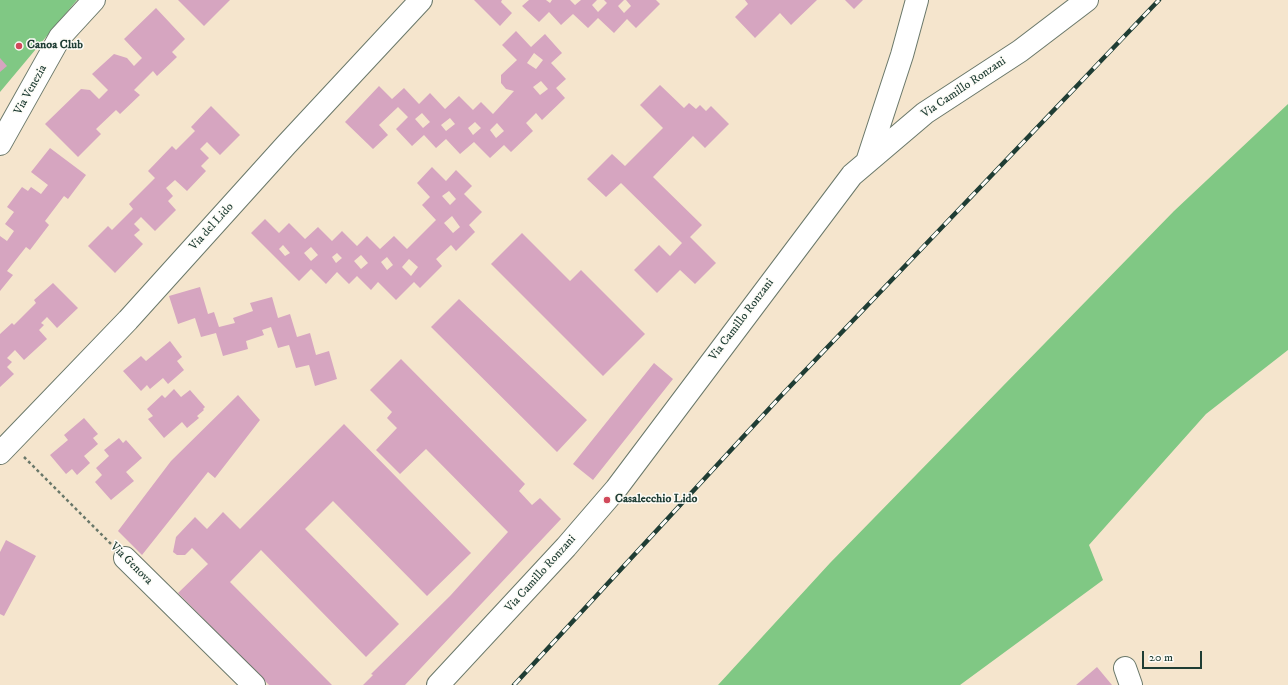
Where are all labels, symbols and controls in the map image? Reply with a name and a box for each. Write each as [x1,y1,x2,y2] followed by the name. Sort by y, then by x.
[27,39,83,53] place label: Canoa Club
[14,41,24,51] marker: Canoa Club
[919,54,1009,122] street label: Via Camillo Ronzani
[11,63,51,117] street label: Via Venezia
[187,200,237,254] street label: Via del Lido
[707,276,777,364] street label: Via Camillo Ronzani
[615,493,697,507] place label: Casalecchio Lido
[602,495,612,505] marker: Casalecchio Lido
[503,532,579,616] street label: Via Camillo Ronzani
[107,540,155,588] street label: Via Genova
[1144,643,1204,669] scale bar
[1149,650,1173,665] text: 20 m

